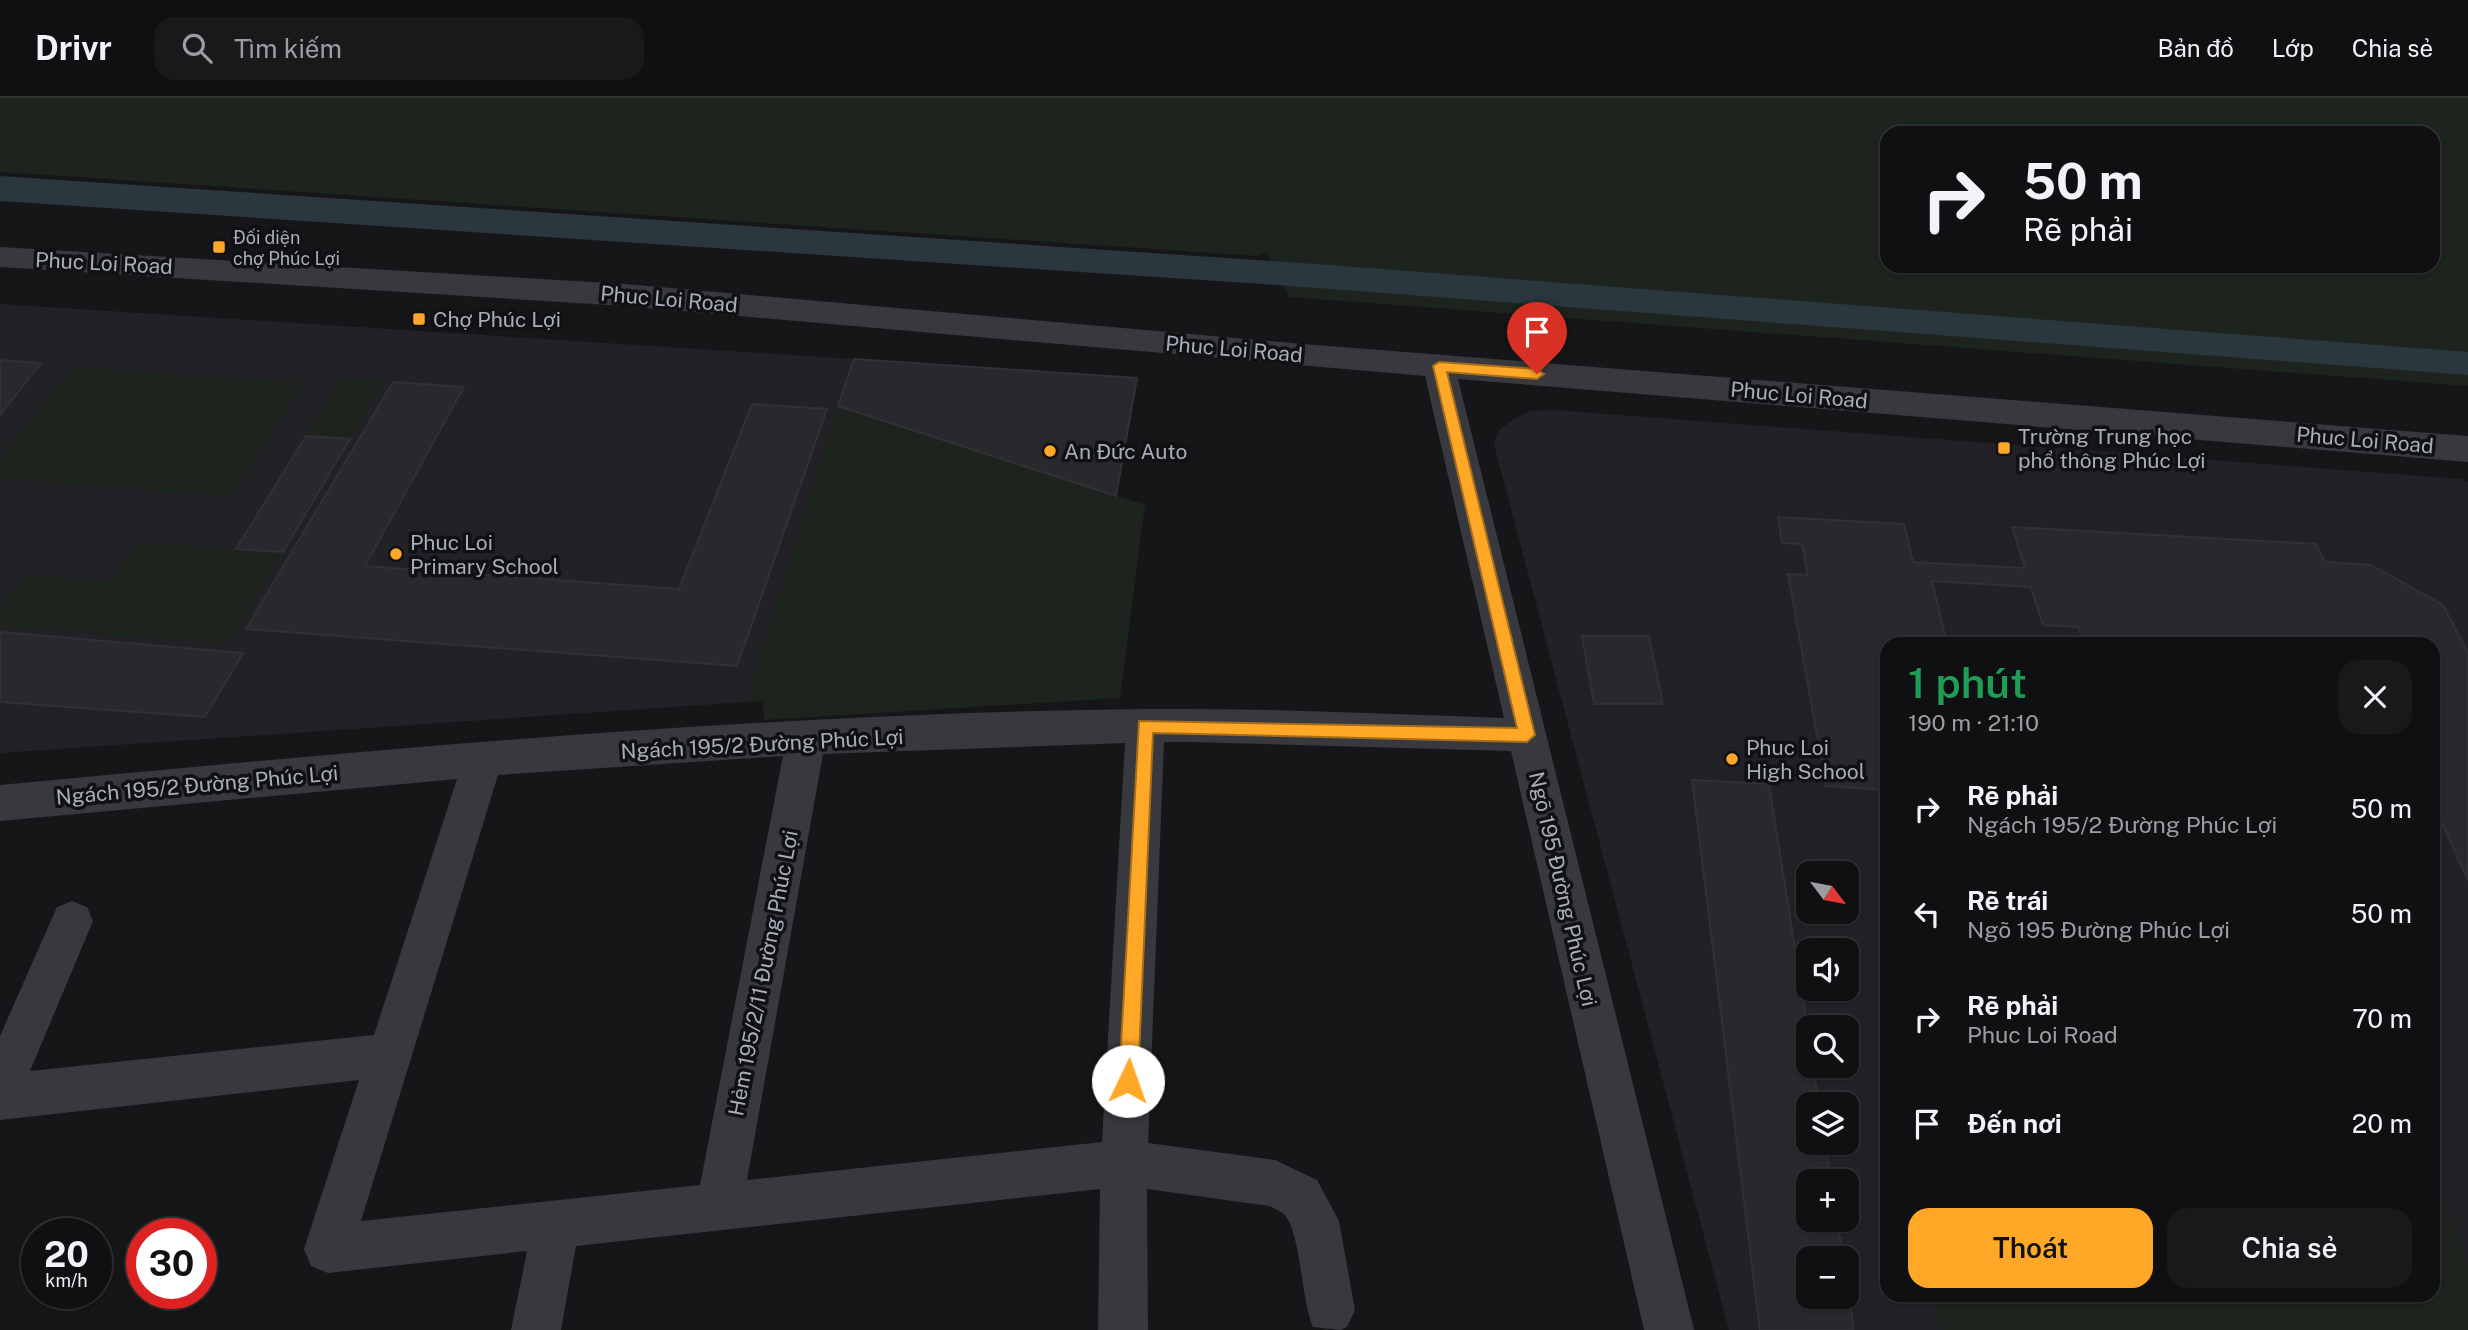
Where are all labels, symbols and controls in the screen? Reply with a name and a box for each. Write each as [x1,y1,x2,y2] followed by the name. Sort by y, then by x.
[154,17,644,80] search box
[35,29,112,67] text: Drivr
[178,29,216,67] icon: search
[234,33,342,64] text: Tìm kiếm
[2157,34,2234,62] text: Bản đồ
[2272,34,2314,62] text: Lớp
[2352,34,2433,62] text: Chia sẻ
[2023,152,2143,210] text: 50 m
[1908,154,1999,245] icon: right
[2023,211,2133,248] text: Rẽ phải
[233,227,340,269] place label: Đối diện chợ Phúc Lợi
[211,239,227,255] marker: Đối diện chợ Phúc Lợi
[35,247,173,279] street label: Phuc Loi Road
[599,281,739,317] street label: Phuc Loi Road
[1507,302,1567,374] pin
[433,307,561,332] place label: Chợ Phúc Lợi
[411,311,427,327] marker: Chợ Phúc Lợi
[1518,313,1556,351] icon: arrive
[1164,331,1304,367] street label: Phuc Loi Road
[1729,377,1869,413] street label: Phuc Loi Road
[2295,422,2435,458] street label: Phuc Loi Road
[2018,424,2205,473] place label: Trường Trung học phổ thông Phúc Lợi
[1064,439,1187,464] place label: An Đức Auto
[1996,440,2012,456] marker: Trường Trung học phổ thông Phúc Lợi
[1042,443,1058,459] marker: An Đức Auto
[410,530,559,579] place label: Phuc Loi Primary School
[388,546,404,562] marker: Phuc Loi Primary School
[1908,658,2027,707] text: 1 phút
[2338,660,2412,734] button: close
[1908,709,2039,736] text: 190 m · 21:10
[620,724,904,764] street label: Ngách 195/2 Đường Phúc Lợi
[1746,735,1865,784] place label: Phuc Loi High School
[1724,751,1740,767] marker: Phuc Loi High School
[55,760,339,810] street label: Ngách 195/2 Đường Phúc Lợi
[1524,769,1602,1009] street label: Ngõ 195 Đường Phúc Lợi
[1967,780,2058,811] text: Rẽ phải
[1908,790,1946,828] icon: right
[2351,793,2412,824] text: 50 m
[1967,811,2277,838] text: Ngách 195/2 Đường Phúc Lợi
[723,828,803,1118] street label: Hẻm 195/2/11 Đường Phúc Lợi
[1796,861,1858,924] north arrow
[1796,861,1859,1309] map controls
[1967,885,2048,916] text: Rẽ trái
[1908,895,1946,933] icon: left
[2351,898,2412,929] text: 50 m
[1967,916,2230,943] text: Ngõ 195 Đường Phúc Lợi
[1796,938,1859,1001] button: sound
[1967,990,2058,1021] text: Rẽ phải
[1908,1000,1946,1038] icon: right
[2352,1003,2412,1034] text: 70 m
[1796,1015,1859,1078] button: search
[1967,1021,2118,1048] text: Phuc Loi Road
[1091,1044,1165,1118] position arrow
[1796,1092,1859,1155] button: layers
[1908,1105,1946,1143] icon: arrive
[1967,1108,2062,1139] text: Đến nơi
[2352,1108,2412,1139] text: 20 m
[1796,1169,1859,1232] button: +
[1908,1208,2153,1288] button: Thoát
[2167,1208,2412,1288] button: Chia sẻ
[126,1218,217,1309] speed limit sign: 30
[44,1234,89,1275] text: 20
[1796,1246,1859,1309] button: −
[45,1270,88,1291] text: km/h

